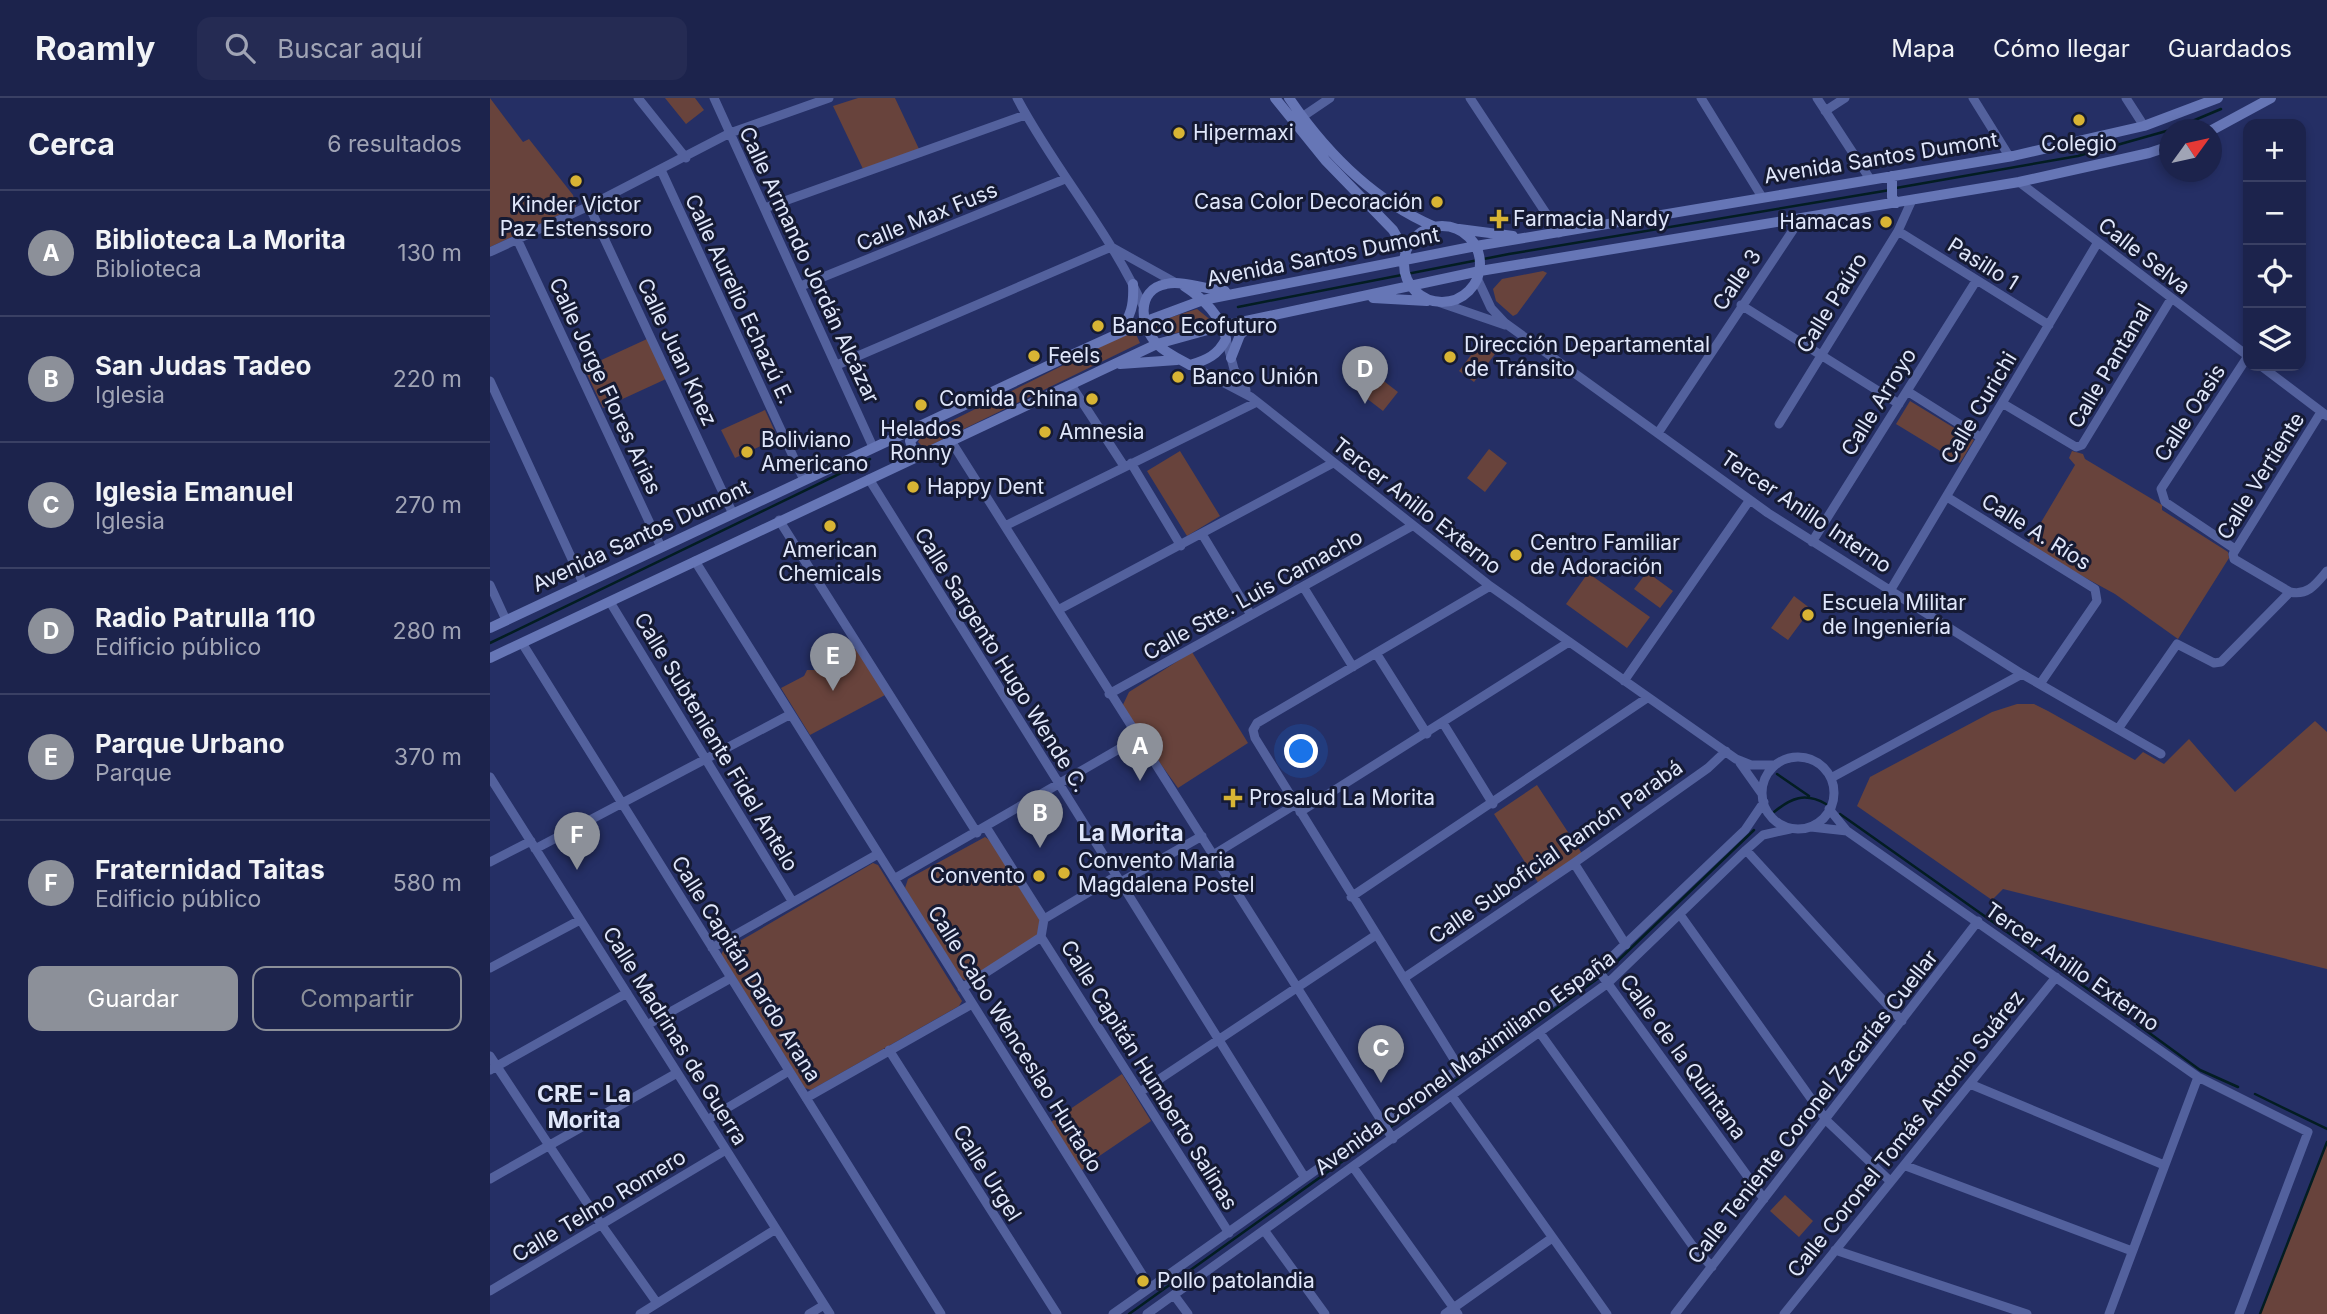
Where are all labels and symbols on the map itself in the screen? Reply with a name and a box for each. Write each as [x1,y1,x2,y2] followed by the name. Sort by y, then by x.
[2071,112,2087,128] marker: Colegio
[2159,119,2222,182] north arrow
[1193,120,1294,145] place label: Hipermaxi
[734,123,885,407] street label: Calle Armando Jordán Alcázar
[1171,125,1187,141] marker: Hipermaxi
[1762,127,2000,188] street label: Avenida Santos Dumont
[2041,131,2117,156] place label: Colegio
[568,173,584,189] marker: Kinder Victor Paz Estenssoro
[853,177,1001,256] street label: Calle Max Fuss
[1194,189,1423,214] place label: Casa Color Decoración
[680,190,799,408] street label: Calle Aurelio Echazú E.
[500,192,652,241] place label: Kinder Victor Paz Estenssoro
[1429,194,1445,210] marker: Casa Color Decoración
[1513,206,1670,231] place label: Farmacia Nardy
[1779,209,1872,234] place label: Hamacas
[1491,211,1507,227] marker: Farmacia Nardy
[2093,212,2195,299] street label: Calle Selva
[1878,214,1894,230] marker: Hamacas
[1204,222,1441,291] street label: Avenida Santos Dumont
[1943,232,2023,295] street label: Pasillo 1
[1707,244,1766,315] street label: Calle 3
[1791,248,1872,357] street label: Calle Paúro
[544,273,667,498] street label: Calle Jorge Flores Arias
[632,274,723,430] street label: Calle Juan Knez
[2063,299,2157,433] street label: Calle Pantanal
[1112,313,1277,338] place label: Banco Ecofuturo
[1090,318,1106,334] marker: Banco Ecofuturo
[1464,332,1710,381] place label: Dirección Departamental de Tránsito
[1048,343,1100,368] place label: Feels
[1836,343,1921,460] street label: Calle Arroyo
[1342,346,1388,404] pin: D
[1935,347,2022,468] street label: Calle Curichi
[1026,348,1042,364] marker: Feels
[1442,349,1458,365] marker: Dirección Departamental de Tránsito
[2149,360,2230,466] street label: Calle Oasis
[1192,364,1319,389] place label: Banco Unión
[1170,369,1186,385] marker: Banco Unión
[939,386,1078,411] place label: Comida China
[1084,391,1100,407] marker: Comida China
[913,397,929,413] marker: Helados Ronny
[2212,408,2310,544] street label: Calle Vertiente
[880,416,962,465] place label: Helados Ronny
[1059,419,1145,444] place label: Amnesia
[1037,424,1053,440] marker: Amnesia
[761,427,868,476] place label: Boliviano Americano
[1328,432,1507,579] street label: Tercer Anillo Externo
[739,444,755,460] marker: Boliviano Americano
[1716,445,1896,578] street label: Tercer Anillo Interno
[528,474,753,597] street label: Avenida Santos Dumont
[927,474,1044,499] place label: Happy Dent
[905,479,921,495] marker: Happy Dent
[1977,488,2096,575] street label: Calle A. Ríos
[822,518,838,534] marker: American Chemicals
[909,523,1093,797] street label: Calle Sargento Hugo Wende C.
[1139,524,1367,665] street label: Calle Stte. Luis Camacho
[1530,530,1680,579] place label: Centro Familiar de Adoración
[778,537,882,586] place label: American Chemicals
[1508,547,1524,563] marker: Centro Familiar de Adoración
[1822,590,1966,639] place label: Escuela Militar de Ingeniería
[1800,607,1816,623] marker: Escuela Militar de Ingeniería
[629,608,804,876] street label: Calle Subteniente Fidel Antelo
[810,633,856,691] pin: E
[1117,723,1163,781] pin: A
[1284,734,1318,768] your location
[1424,754,1687,949] street label: Calle Suboficial Ramón Parabá
[1249,785,1435,810] place label: Prosalud La Morita
[1223,788,1243,808] marker: Prosalud La Morita
[1017,790,1063,848] pin: B
[554,812,600,870] pin: F
[1079,819,1184,847] district label: La Morita
[1078,848,1255,897] place label: Convento Maria Magdalena Postel
[666,851,826,1086] street label: Calle Capitán Dardo Arana
[930,863,1025,888] place label: Convento
[1056,865,1072,881] marker: Convento Maria Magdalena Postel
[1031,868,1047,884] marker: Convento
[1980,897,2164,1036] street label: Tercer Anillo Externo
[923,901,1108,1177] street label: Calle Cabo Wenceslao Hurtado
[598,922,753,1150] street label: Calle Madrinas de Guerra
[1056,935,1243,1214] street label: Calle Capitán Humberto Salinas
[1682,945,1943,1269] street label: Calle Teniente Coronel Zacarías Cuellar
[1310,946,1620,1180] street label: Avenida Coronel Maximiliano España
[1615,969,1752,1144] street label: Calle de la Quintana
[1782,985,2029,1282] street label: Calle Coronel Tomás Antonio Suárez
[1358,1025,1404,1083] pin: C
[537,1080,631,1134] district label: CRE - La Morita
[948,1120,1027,1226] street label: Calle Urgel
[507,1144,690,1267] street label: Calle Telmo Romero
[1157,1268,1315,1293] place label: Pollo patolandia
[1135,1273,1151,1289] marker: Pollo patolandia

